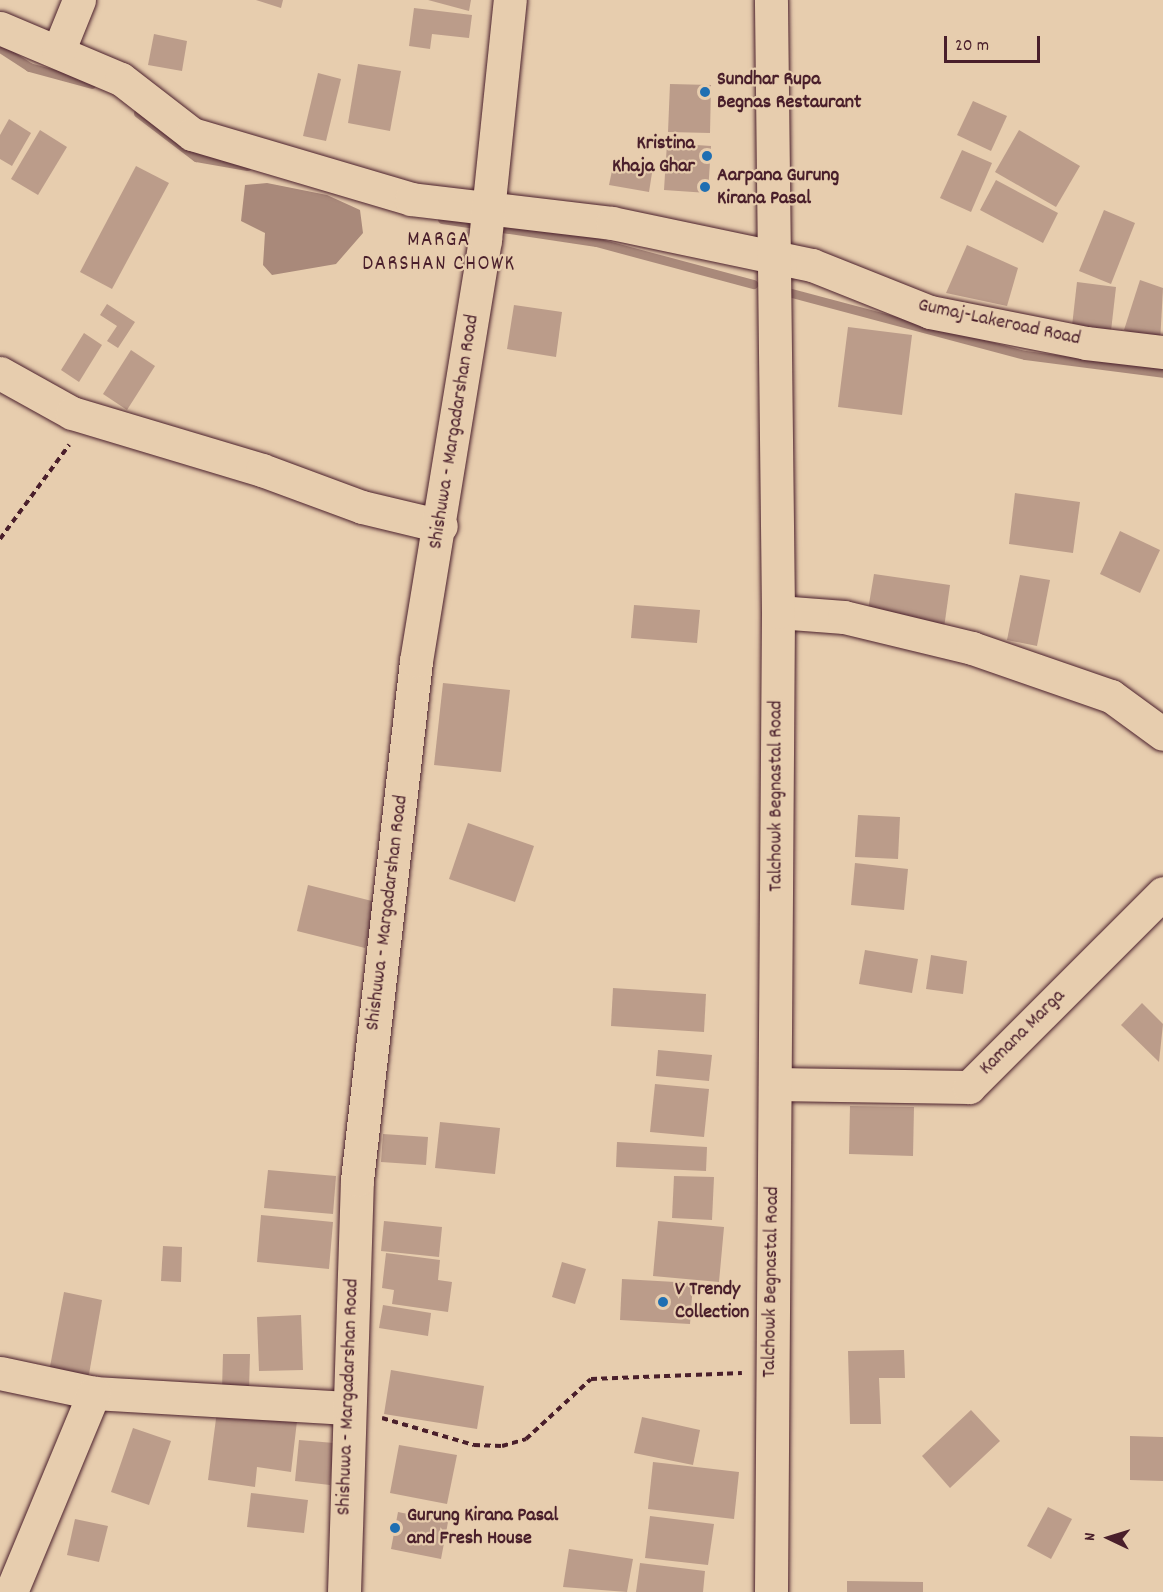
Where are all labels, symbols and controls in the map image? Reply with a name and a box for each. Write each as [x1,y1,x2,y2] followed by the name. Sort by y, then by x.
[947,24,1043,62] scale bar
[955,34,989,59] text: 20 m
[717,68,861,115] place label: Sundhar Rupa Begnas Restaurant
[698,85,712,99] marker: Sundhar Rupa Begnas Restaurant
[612,132,695,179] place label: Kristina Khaja Ghar
[700,149,714,163] marker: Kristina Khaja Ghar
[717,164,839,211] place label: Aarpana Gurung Kirana Pasal
[698,180,712,194] marker: Aarpana Gurung Kirana Pasal
[362,228,516,278] district label: MARGA DARSHAN CHOWK
[916,294,1082,352] street label: Gumaj-Lakeroad Road
[425,313,485,551] street label: Shishuwa - Margadarshan Road
[765,700,789,892] street label: Talchowk Begnastal Road
[362,794,414,1032] street label: Shishuwa - Margadarshan Road
[975,985,1071,1081] street label: Kamana Marga
[758,1186,786,1378] street label: Talchowk Begnastal Road
[333,1278,365,1516] street label: Shishuwa - Margadarshan Road
[675,1278,749,1325] place label: V Trendy Collection
[656,1295,670,1309] marker: V Trendy Collection
[407,1504,558,1551] place label: Gurung Kirana Pasal and Fresh House
[1079,1508,1139,1568] north arrow
[388,1521,402,1535] marker: Gurung Kirana Pasal and Fresh House
[1079,1532,1102,1541] text: N

